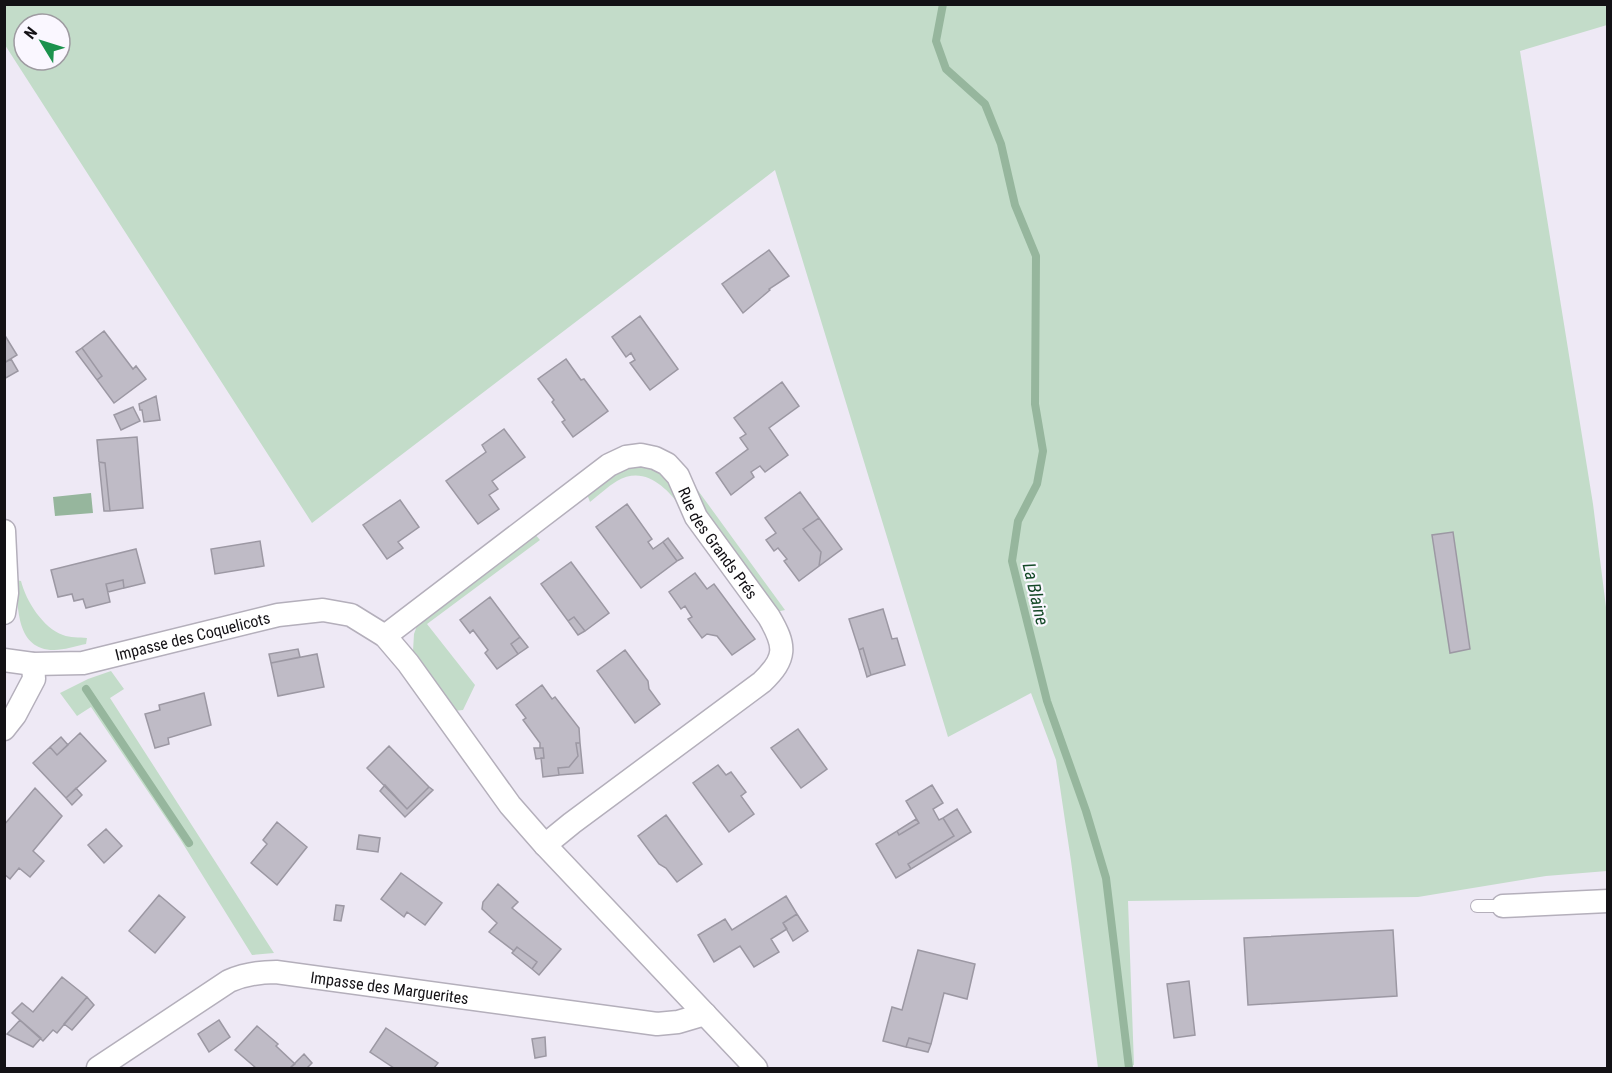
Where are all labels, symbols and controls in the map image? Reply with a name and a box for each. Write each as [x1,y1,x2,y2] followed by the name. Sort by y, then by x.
[12,12,72,72] north arrow
[20,23,41,43] text: N
[675,484,762,602] street label: Rue des Grands Prés
[1019,561,1053,627] water label: La Blaine
[113,608,272,664] street label: Impasse des Coquelicots
[309,967,470,1008] street label: Impasse des Marguerites

